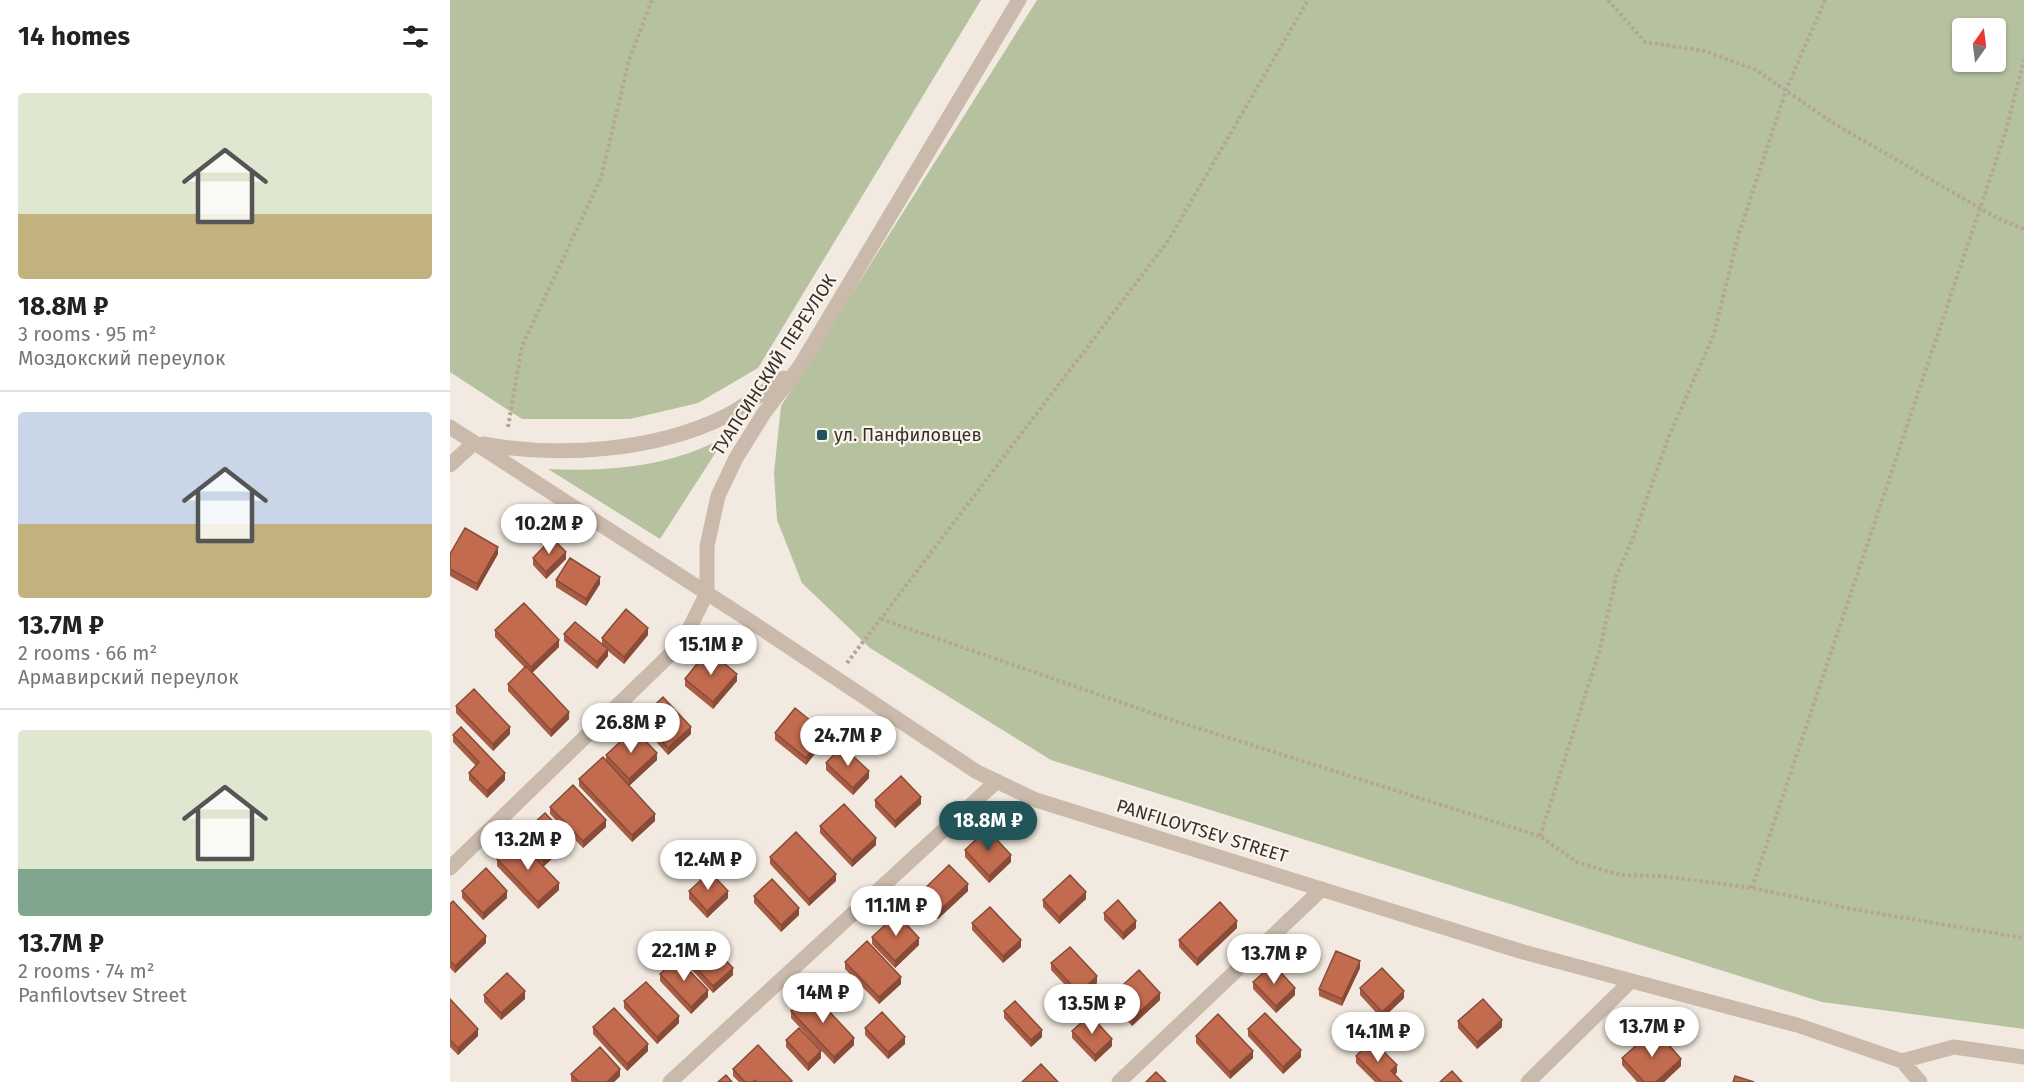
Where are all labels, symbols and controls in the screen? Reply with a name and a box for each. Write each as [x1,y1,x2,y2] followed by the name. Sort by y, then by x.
[1952,18,2006,72] north arrow
[1952,18,2006,72] map controls
[399,20,432,53] icon: filters
[18,21,130,52] text: 14 homes
[171,132,279,240] icon: home
[707,270,841,460] street label: ТУАПСИНСКИЙ ПЕРЕУЛОК
[18,291,109,322] text: 18.8M ₽
[18,322,157,346] text: 3 rooms · 95 m²
[18,346,225,370] text: Моздокский переулок
[834,424,982,446] place label: ул. Панфиловцев
[815,428,829,442] marker: ул. Панфиловцев
[171,451,279,559] icon: home
[494,504,604,555] pin: 10.2M ₽
[515,511,583,535] text: 10.2M ₽
[18,610,104,641] text: 13.7M ₽
[656,625,766,676] pin: 15.1M ₽
[679,632,743,656] text: 15.1M ₽
[18,641,157,665] text: 2 rooms · 66 m²
[18,665,239,689] text: Армавирский переулок
[576,703,686,754] pin: 26.8M ₽
[596,710,666,734] text: 26.8M ₽
[793,716,903,767] pin: 24.7M ₽
[814,723,882,747] text: 24.7M ₽
[171,769,279,877] icon: home
[1114,794,1291,868] street label: PANFILOVTSEV STREET
[933,801,1043,852] pin: 18.8M ₽
[953,808,1023,832] text: 18.8M ₽
[473,820,583,871] pin: 13.2M ₽
[494,827,562,851] text: 13.2M ₽
[653,840,763,891] pin: 12.4M ₽
[674,847,742,871] text: 12.4M ₽
[841,886,951,937] pin: 11.1M ₽
[865,893,927,917] text: 11.1M ₽
[18,928,104,959] text: 13.7M ₽
[629,931,739,982] pin: 22.1M ₽
[1219,934,1329,985] pin: 13.7M ₽
[651,938,717,962] text: 22.1M ₽
[1241,941,1307,965] text: 13.7M ₽
[18,959,155,983] text: 2 rooms · 74 m²
[781,973,865,1024] pin: 14M ₽
[797,980,849,1004] text: 14M ₽
[18,983,187,1007] text: Panfilovtsev Street
[1037,984,1147,1035] pin: 13.5M ₽
[1058,991,1126,1015] text: 13.5M ₽
[1597,1007,1707,1058] pin: 13.7M ₽
[1323,1012,1433,1063] pin: 14.1M ₽
[1619,1014,1685,1038] text: 13.7M ₽
[1345,1019,1411,1043] text: 14.1M ₽

